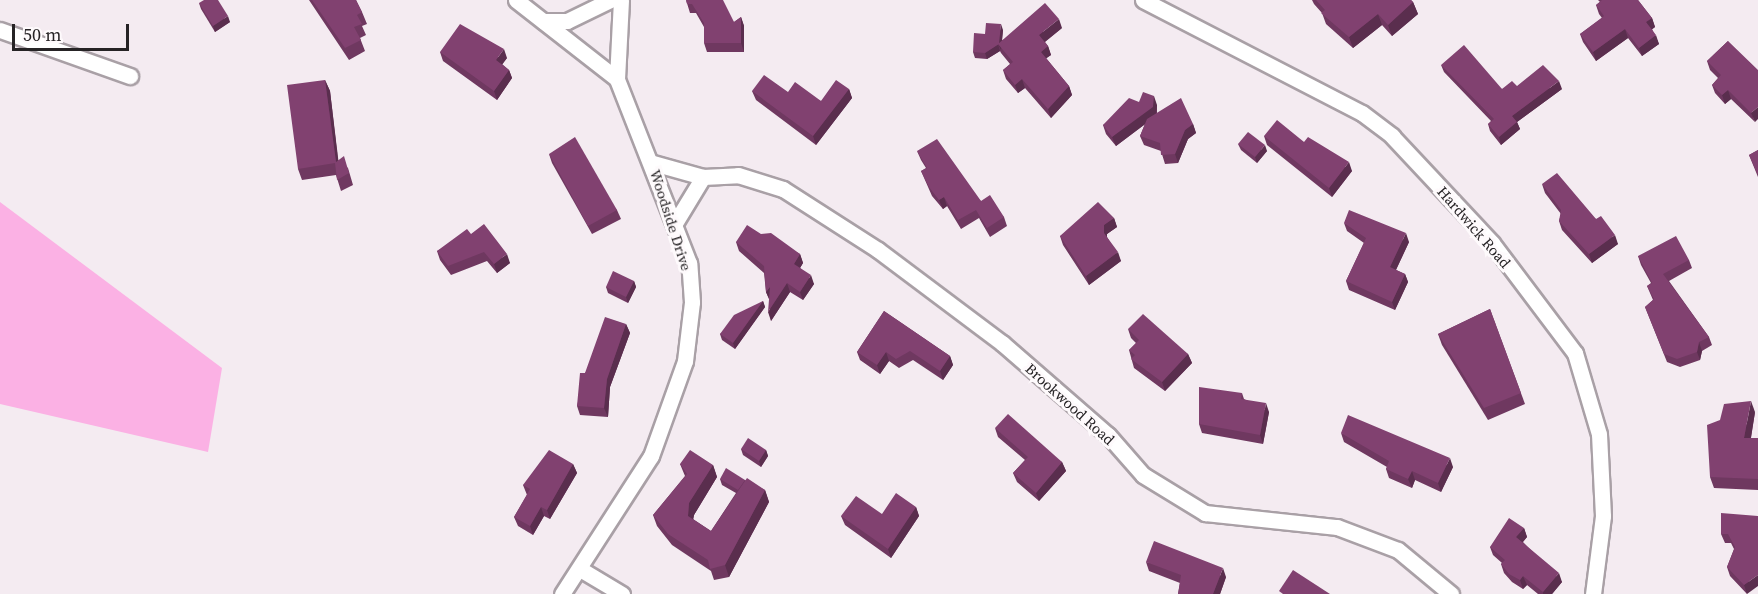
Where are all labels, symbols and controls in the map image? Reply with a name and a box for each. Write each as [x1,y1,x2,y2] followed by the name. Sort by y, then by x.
[15,12,132,50] scale bar
[23,22,61,47] text: 50 m
[646,167,696,273] street label: Woodside Drive
[1434,182,1514,272] street label: Hardwick Road
[1022,359,1118,449] street label: Brookwood Road

